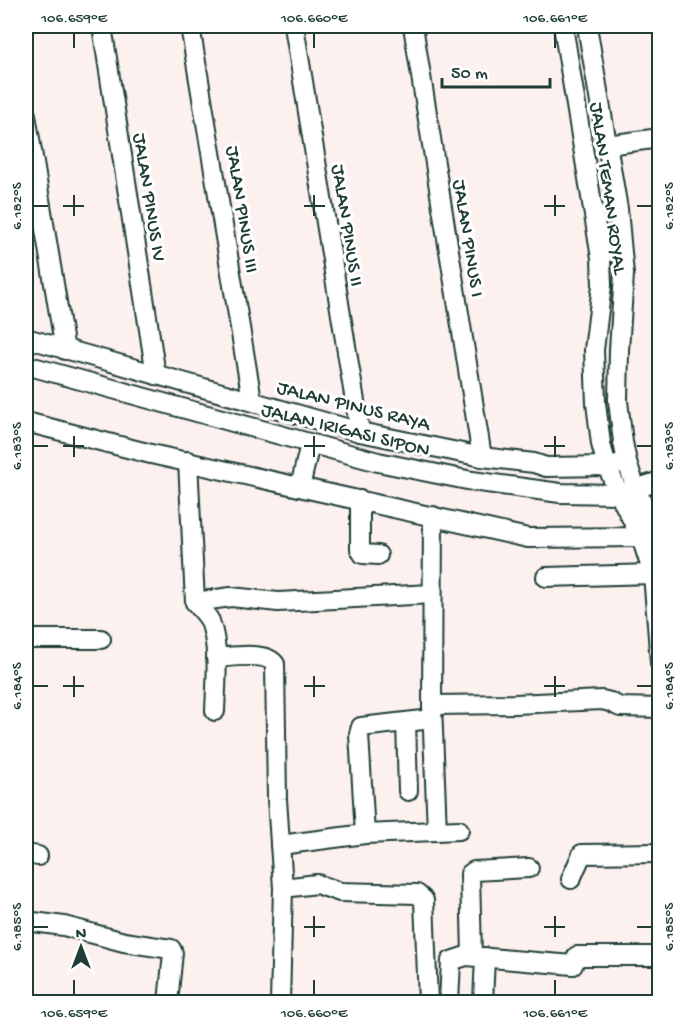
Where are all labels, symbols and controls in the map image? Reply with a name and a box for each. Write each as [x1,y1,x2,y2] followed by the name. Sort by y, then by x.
[40,10,108,28] text: 106.659°E
[280,10,348,28] text: 106.660°E
[522,10,588,28] text: 106.661°E
[442,51,550,89] scale bar
[451,64,488,85] text: 50 m
[583,101,630,277] street label: JALAN TEMAN ROYAL
[126,132,169,263] street label: JALAN PINUS IV
[219,144,262,275] street label: JALAN PINUS III
[325,163,367,288] street label: JALAN PINUS II
[446,178,487,299] street label: JALAN PINUS I
[9,182,27,230] text: 6.182°S
[661,182,679,230] text: 6.182°S
[274,377,433,438] street label: JALAN PINUS RAYA
[259,399,432,463] street label: JALAN IRIGASI SIPON
[9,422,27,470] text: 6.183°S
[661,422,679,470] text: 6.183°S
[9,662,27,710] text: 6.184°S
[661,662,679,710] text: 6.184°S
[9,903,27,951] text: 6.185°S
[661,903,679,951] text: 6.185°S
[51,917,111,977] north arrow
[76,926,87,945] text: N
[40,1005,108,1023] text: 106.659°E
[280,1005,348,1023] text: 106.660°E
[522,1005,588,1023] text: 106.661°E

